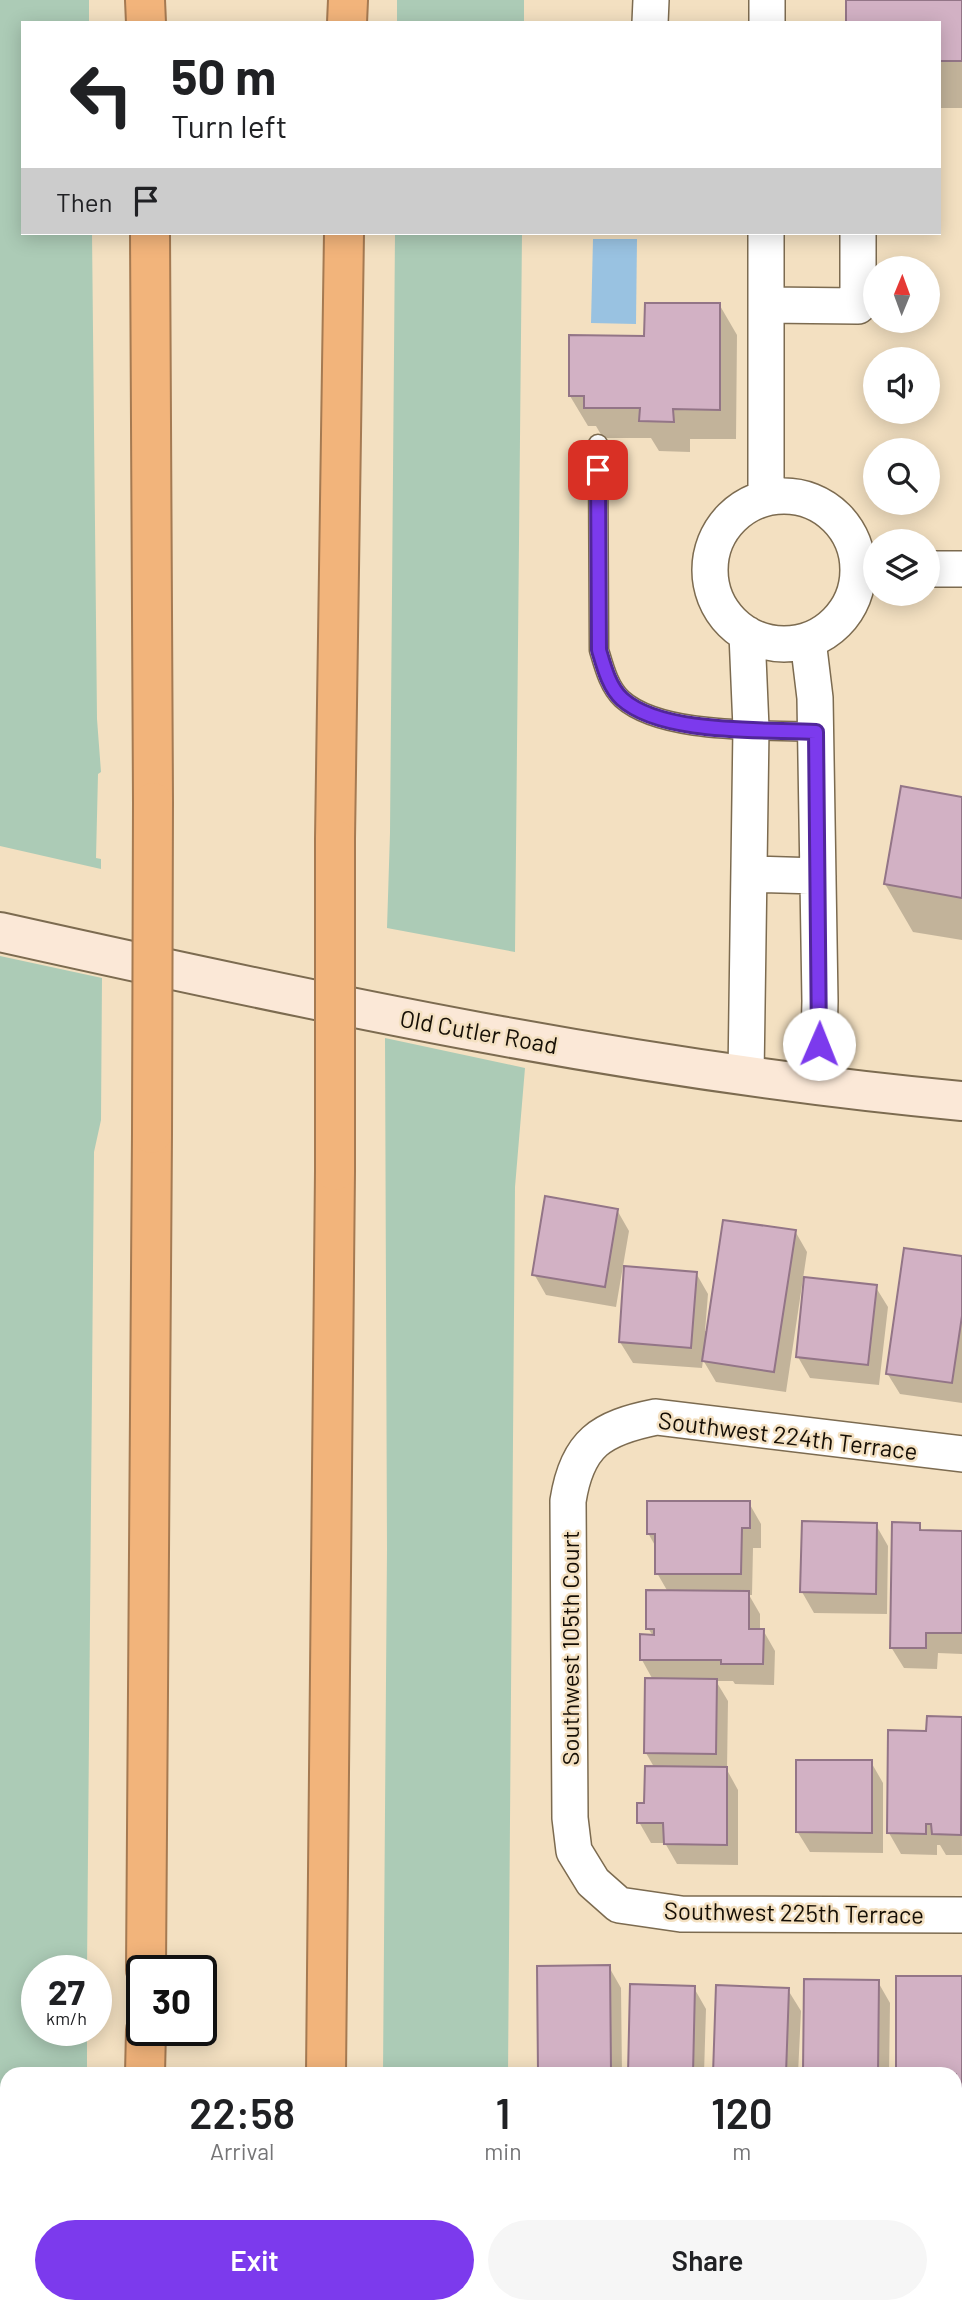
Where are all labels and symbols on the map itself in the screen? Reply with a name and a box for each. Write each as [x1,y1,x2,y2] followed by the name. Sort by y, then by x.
[863,256,940,332] north arrow
[568,440,628,500] pin
[398,1003,560,1059] street label: Old Cutler Road
[782,1007,856,1081] position arrow
[657,1405,919,1465] street label: Southwest 224th Terrace
[555,1530,584,1766] street label: Southwest 105th Court
[664,1895,924,1929] street label: Southwest 225th Terrace
[126,1955,217,2046] speed limit sign: 30

